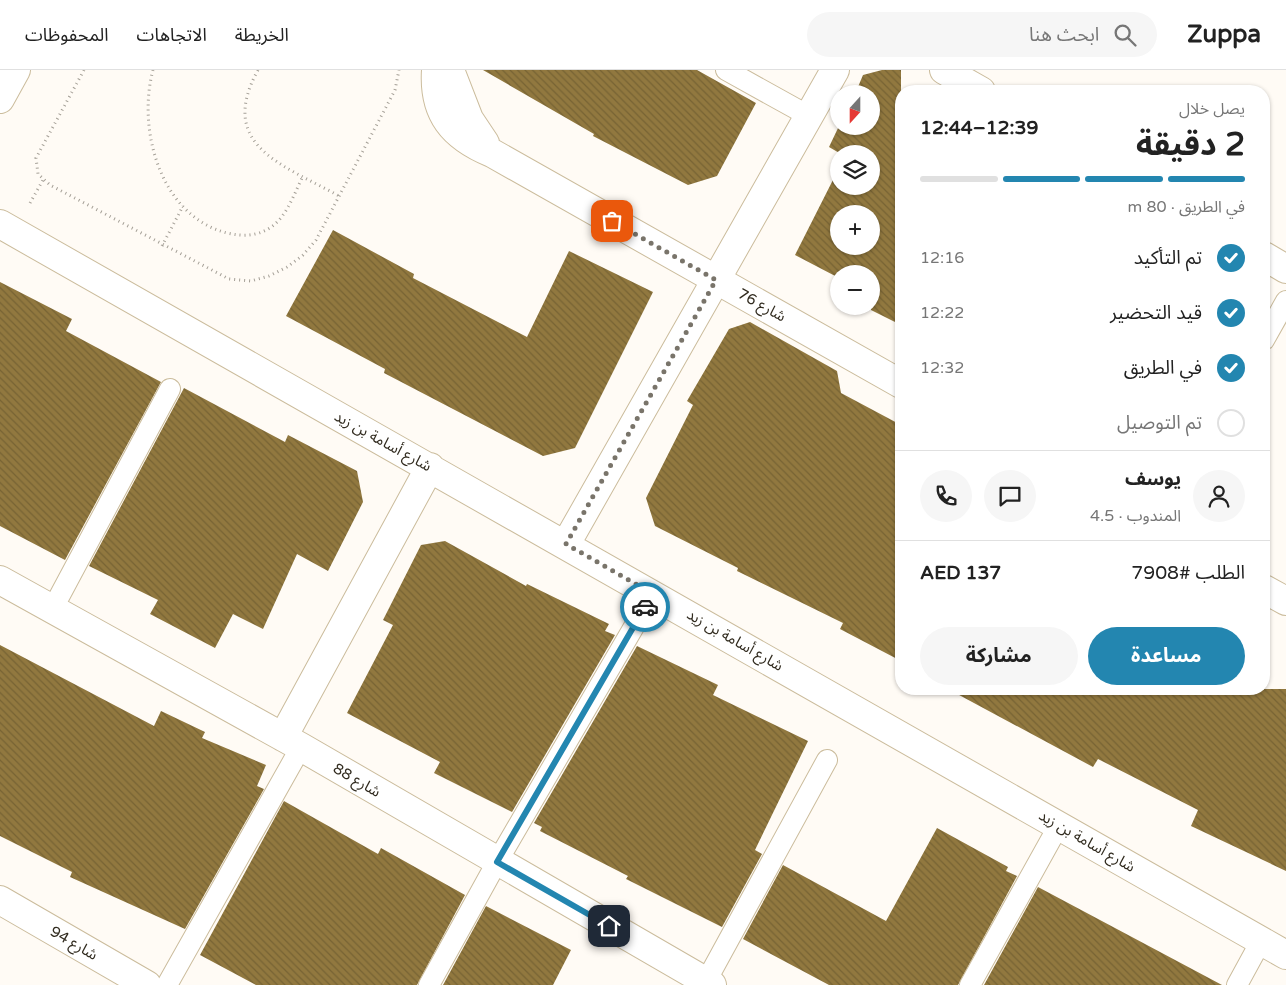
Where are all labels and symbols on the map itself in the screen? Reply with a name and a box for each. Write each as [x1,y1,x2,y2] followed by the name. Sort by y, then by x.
[830,85,880,135] north arrow
[591,200,633,242] pin
[733,285,789,328] street label: شارع 76
[330,407,435,478] street label: شارع أسامة بن زيد
[620,582,670,632] courier
[682,605,787,678] street label: شارع أسامة بن زيد
[328,759,384,804] street label: شارع 88
[1034,806,1139,879] street label: شارع أسامة بن زيد
[588,905,630,947] pin
[45,922,101,967] street label: شارع 94

